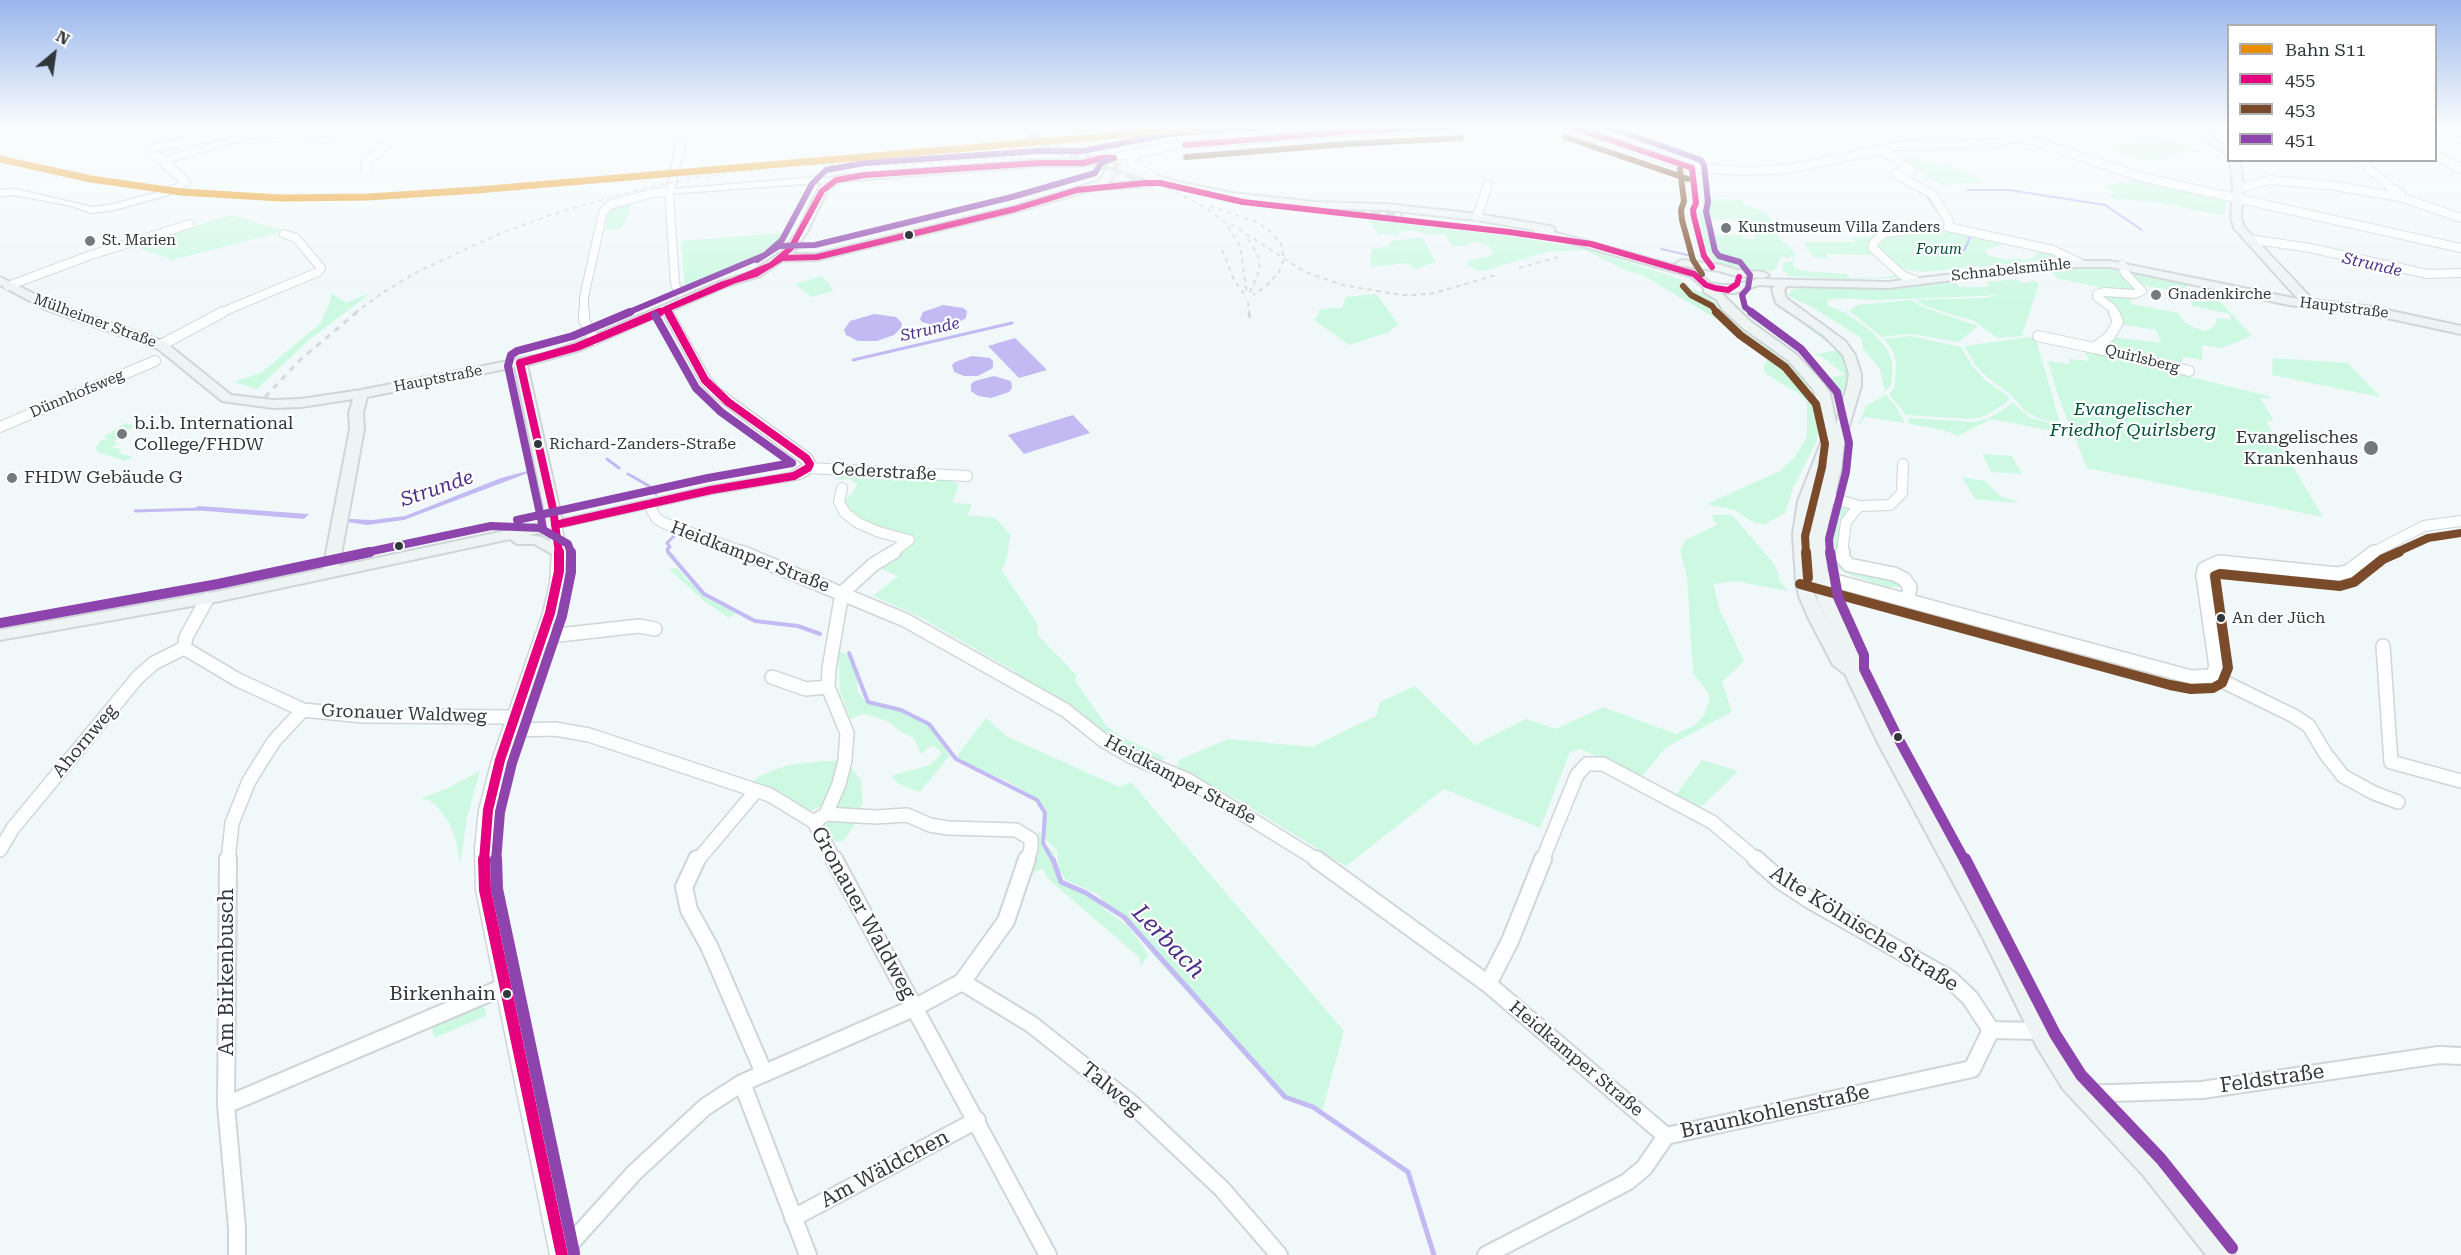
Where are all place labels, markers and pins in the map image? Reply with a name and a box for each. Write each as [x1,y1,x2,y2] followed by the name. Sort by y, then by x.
[1738,219,1940,237] place label: Kunstmuseum Villa Zanders
[1719,221,1733,235] marker: Kunstmuseum Villa Zanders
[903,229,915,241] unlabelled marker
[102,232,176,250] place label: St. Marien
[83,234,97,248] marker: St. Marien
[2168,286,2271,304] place label: Gnadenkirche
[2149,288,2163,302] marker: Gnadenkirche
[134,413,293,456] place label: b.i.b. International College/FHDW
[115,427,129,441] marker: b.i.b. International College/FHDW
[2236,427,2358,470] place label: Evangelisches Krankenhaus
[549,434,736,454] place label: Richard-Zanders-Straße
[532,438,544,450] marker: Richard-Zanders-Straße
[2362,439,2380,457] marker: Evangelisches Krankenhaus
[24,467,183,489] place label: FHDW Gebäude G
[5,471,19,485] marker: FHDW Gebäude G
[393,540,405,552] unlabelled marker
[2232,608,2325,628] place label: An der Jüch
[2215,612,2227,624] marker: An der Jüch
[1892,731,1904,743] unlabelled marker
[389,982,496,1006] place label: Birkenhain
[501,988,513,1000] marker: Birkenhain

